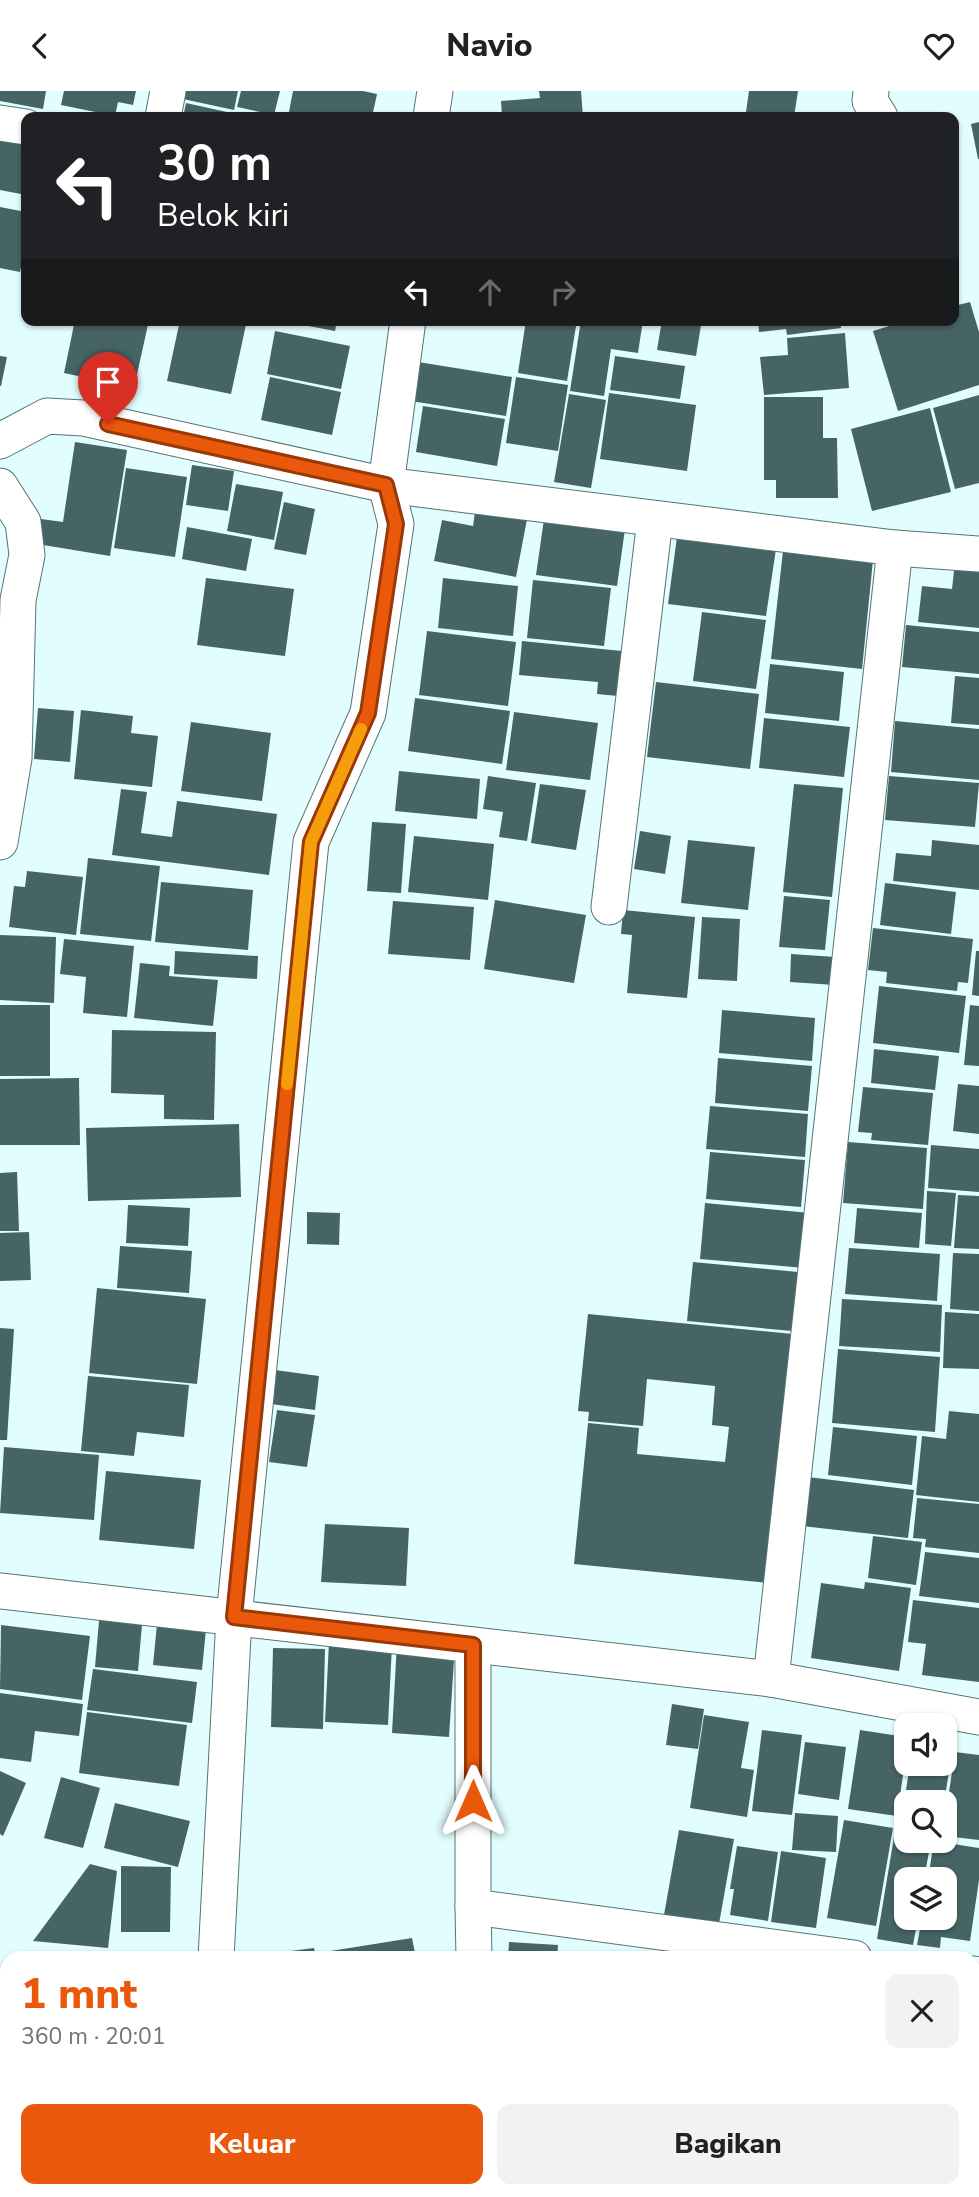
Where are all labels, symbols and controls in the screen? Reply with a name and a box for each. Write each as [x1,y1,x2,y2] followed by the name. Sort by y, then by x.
[446,24,533,67] text: Navio
[21,27,59,65] icon: back
[920,27,958,65] icon: heart
[157,130,272,197] text: 30 m
[42,140,133,231] icon: left
[157,194,289,237] text: Belok kiri
[398,273,436,311] icon: left
[471,273,509,311] icon: ahead
[544,273,582,311] icon: right
[78,352,138,424] pin
[89,363,127,401] icon: arrive
[894,1713,957,1930] map controls
[894,1713,957,1776] button: sound
[436,1764,510,1838] position arrow
[894,1790,957,1853] button: search
[894,1867,957,1930] button: layers
[21,1966,137,2023] text: 1 mnt
[885,1974,959,2048] button: close
[21,2021,166,2052] text: 360 m · 20:01
[21,2104,483,2184] button: Keluar
[497,2104,959,2184] button: Bagikan

